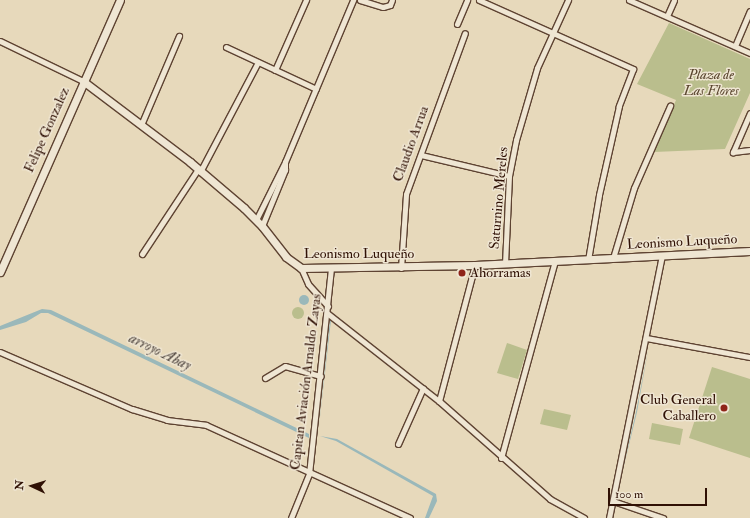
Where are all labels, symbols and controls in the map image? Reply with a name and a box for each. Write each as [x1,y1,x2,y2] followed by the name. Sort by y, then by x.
[683,67,739,100] park label: Plaza de Las Flores
[21,85,73,175] street label: Felipe Gonzalez
[390,104,432,184] street label: Claudio Arrua
[486,146,512,250] street label: Saturnino Mereles
[626,231,738,253] street label: Leonismo Luqueño
[304,246,414,262] street label: Leonismo Luqueño
[470,265,531,281] place label: Ahorramas
[457,268,467,278] marker: Ahorramas
[287,293,325,471] street label: Capitan Aviación Arnaldo Zayas
[126,329,194,375] water label: arroyo Abay
[640,392,716,424] place label: Club General Caballero
[719,403,729,413] marker: Club General Caballero
[12,466,52,506] north arrow
[13,480,26,491] text: N
[610,480,709,506] scale bar
[615,487,643,502] text: 100 m

